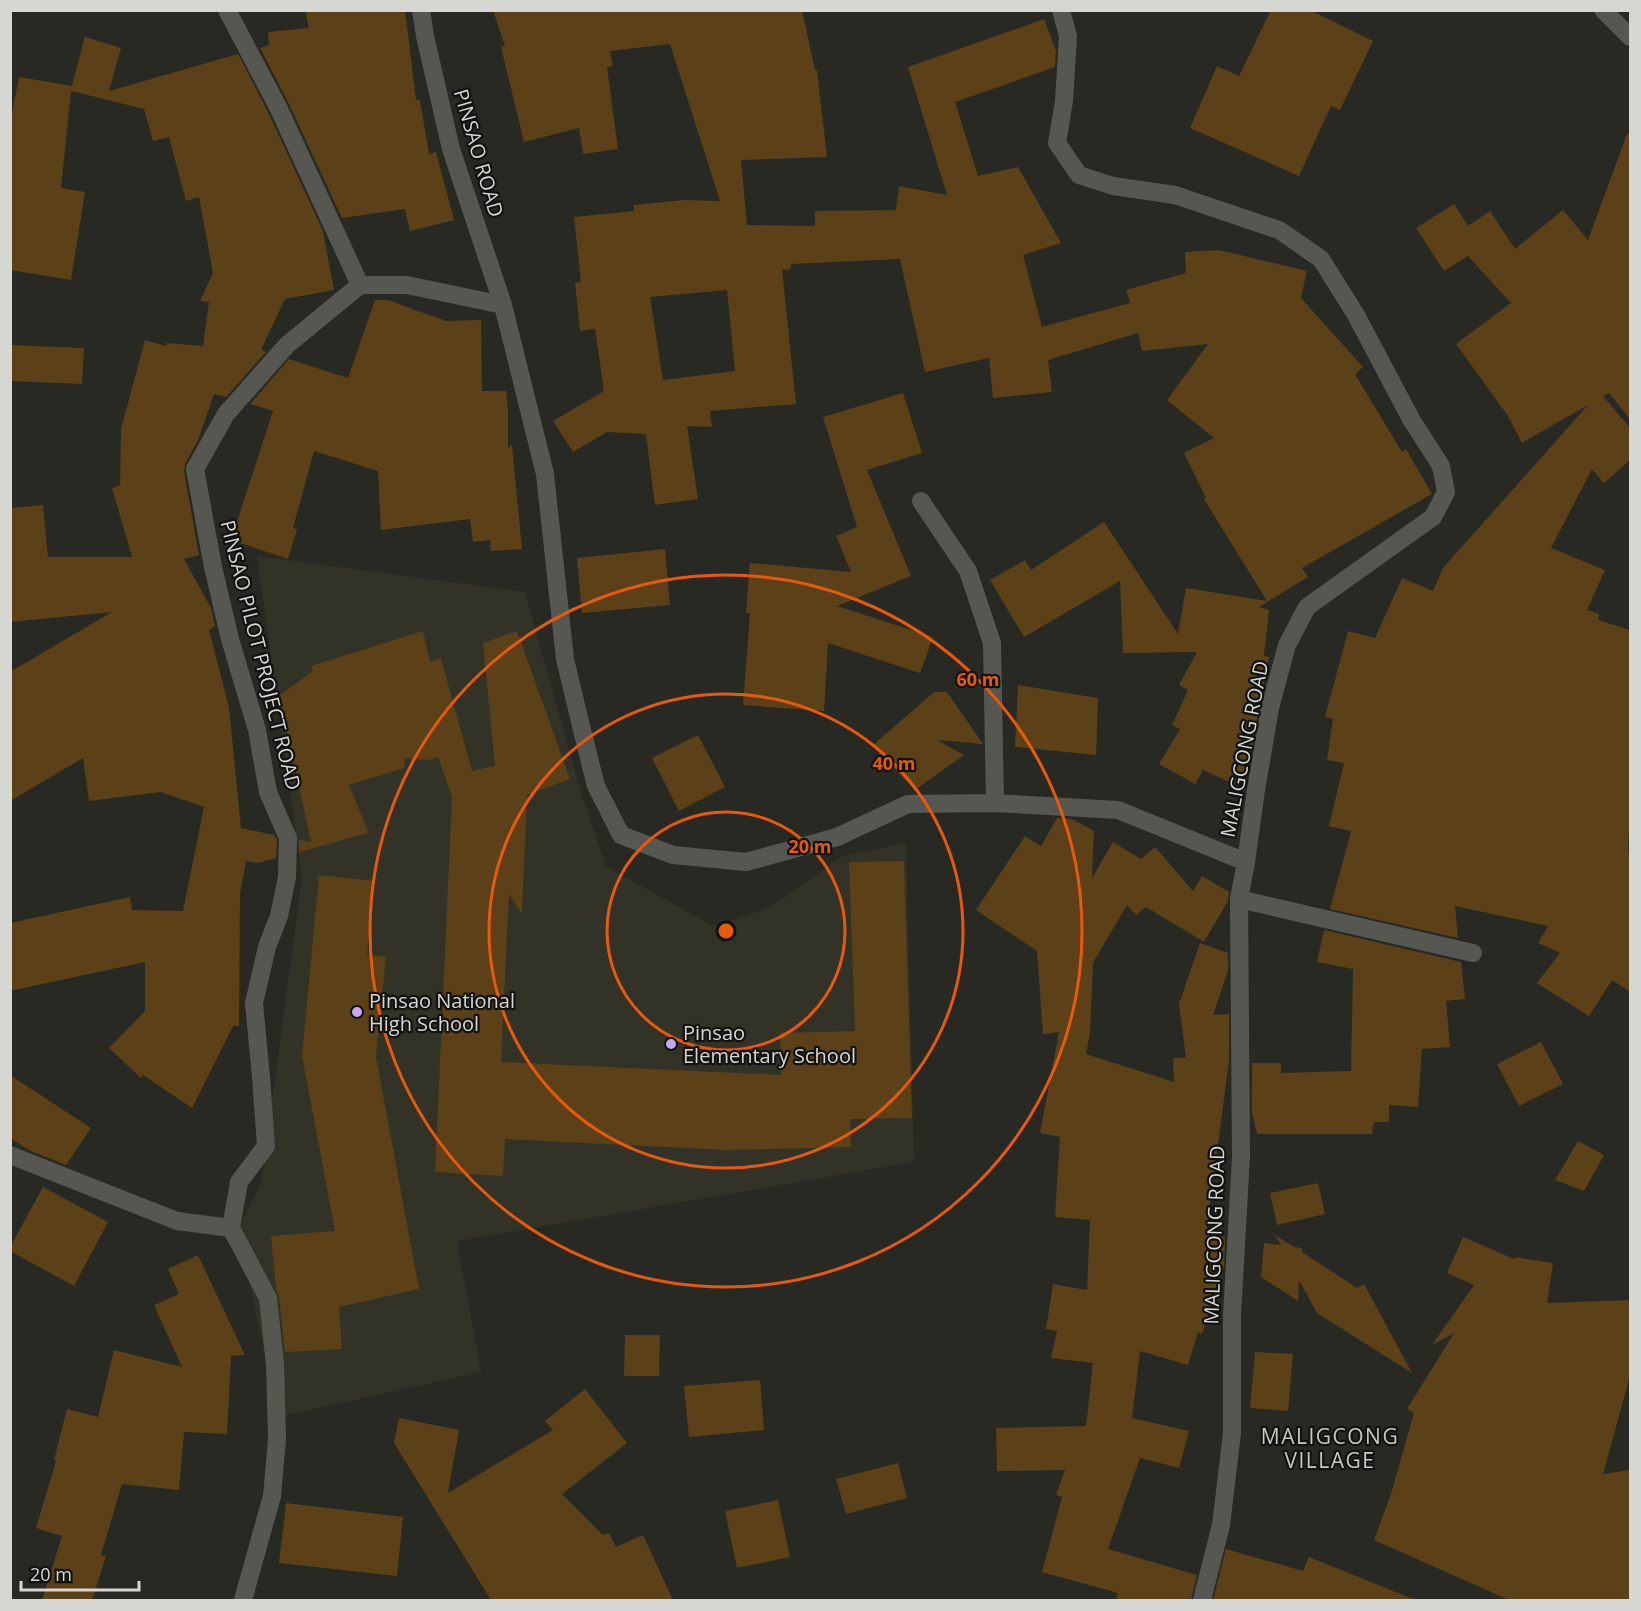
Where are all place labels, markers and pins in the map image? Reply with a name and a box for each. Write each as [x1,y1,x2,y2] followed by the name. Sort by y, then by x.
[716,921,736,941] centre of rings
[369,987,515,1037] place label: Pinsao National High School
[350,1005,364,1019] marker: Pinsao National High School
[683,1019,856,1069] place label: Pinsao Elementary School
[664,1037,678,1051] marker: Pinsao Elementary School

